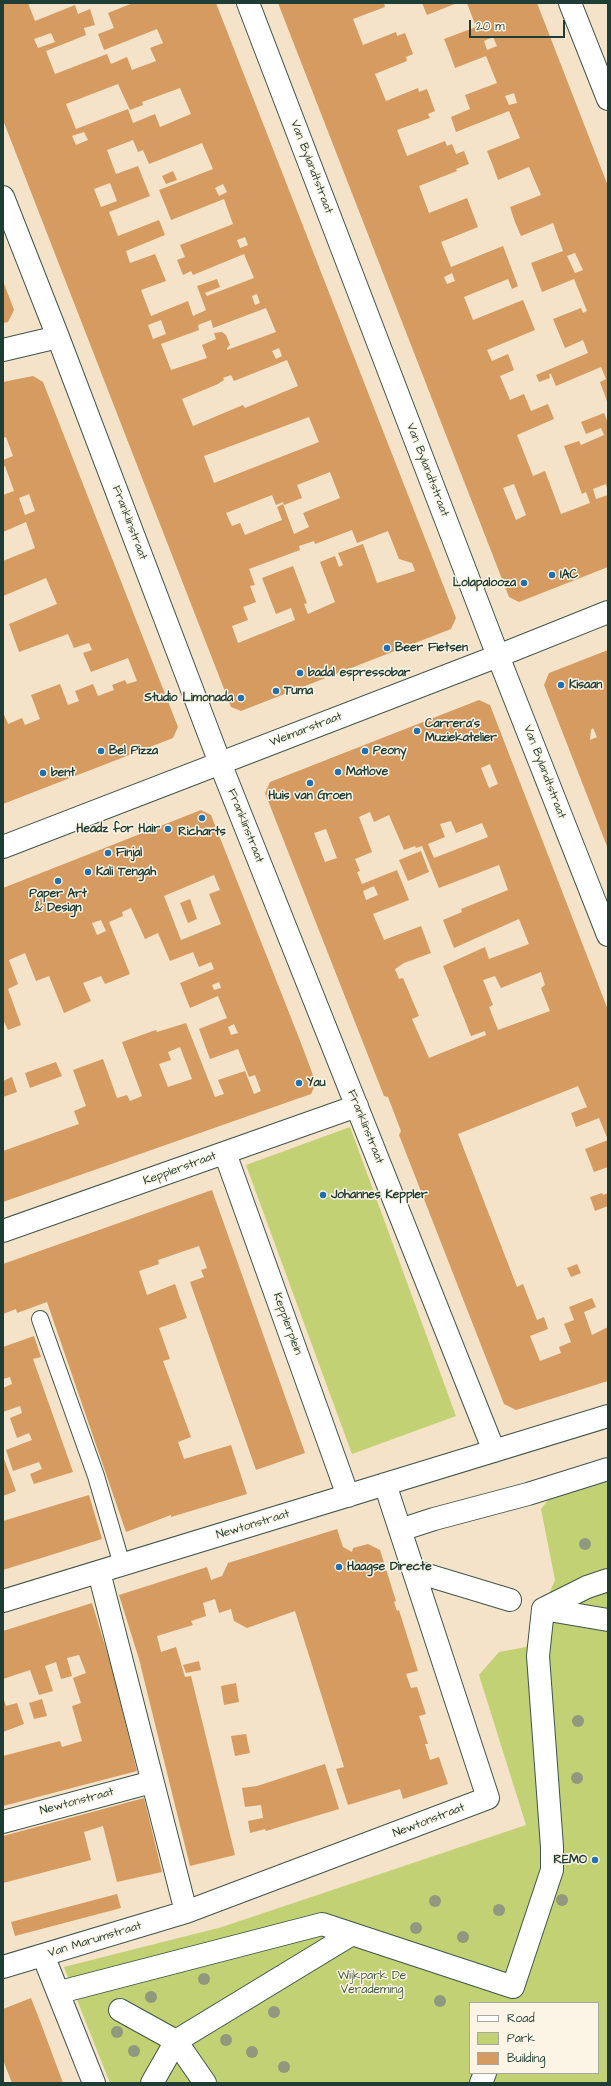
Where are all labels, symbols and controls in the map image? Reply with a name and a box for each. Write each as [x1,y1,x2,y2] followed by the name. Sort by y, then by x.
[471,12,567,38] scale bar
[476,18,505,35] text: 20 m
[287,118,335,216] street label: Van Bylandtstraat
[403,421,451,519] street label: Van Bylandtstraat
[108,484,150,562] street label: Franklinstraat
[560,568,578,582] place label: IAC
[547,570,557,580] marker: IAC
[453,576,516,590] place label: Lolapalooza
[519,578,529,588] marker: Lolapalooza
[395,641,468,655] place label: Beer Fietsen
[382,643,392,653] marker: Beer Fietsen
[308,666,410,680] place label: badal espressobar
[295,668,305,678] marker: badal espressobar
[569,678,602,692] place label: Kisaan
[556,680,566,690] marker: Kisaan
[284,684,313,698] place label: Tuma
[271,686,281,696] marker: Tuma
[144,691,233,705] place label: Studio Limonada
[236,693,246,703] marker: Studio Limonada
[268,710,344,750] street label: Weimarstraat
[425,717,497,745] place label: Carrera's Muziekatelier
[520,723,568,821] street label: Van Bylandtstraat
[412,726,422,736] marker: Carrera's Muziekatelier
[109,744,158,758] place label: Bel Pizza
[373,744,406,758] place label: Peony
[96,746,106,756] marker: Bel Pizza
[360,746,370,756] marker: Peony
[346,765,388,779] place label: Matlove
[51,766,75,780] place label: bent
[333,767,343,777] marker: Matlove
[38,768,48,778] marker: bent
[305,778,315,788] marker: Huis van Groen
[224,787,266,865] street label: Franklinstraat
[268,789,352,803] place label: Huis van Groen
[197,813,207,823] marker: Richarts
[76,822,160,836] place label: Headz for Hair
[163,824,173,834] marker: Headz for Hair
[178,825,226,839] place label: Richarts
[116,846,142,860] place label: Finjal
[103,848,113,858] marker: Finjal
[96,865,156,879] place label: Kali Tengah
[83,867,93,877] marker: Kali Tengah
[53,876,63,886] marker: Paper Art & Design
[29,887,87,915] place label: Paper Art & Design
[307,1076,326,1090] place label: Yau
[294,1078,304,1088] marker: Yau
[344,1088,386,1166] street label: Franklinstraat
[142,1149,218,1189] street label: Kepplerstraat
[331,1188,428,1202] place label: Johannes Keppler
[318,1190,328,1200] marker: Johannes Keppler
[269,1291,305,1357] street label: Kepplerplein
[215,1507,291,1543] street label: Newtonstraat
[347,1560,432,1574] place label: Haagse Directe
[334,1562,344,1572] marker: Haagse Directe
[38,1785,116,1819] street label: Newtonstraat
[391,1801,467,1841] street label: Newtonstraat
[553,1853,587,1867] place label: REMO
[590,1855,600,1865] marker: REMO
[46,1919,144,1961] street label: Van Marumstraat
[338,1969,406,1997] park label: Wijkpark De Verademing
[469,2002,599,2074] legend
[507,2010,535,2027] text: Road
[507,2030,535,2047] text: Park
[507,2050,545,2067] text: Building

